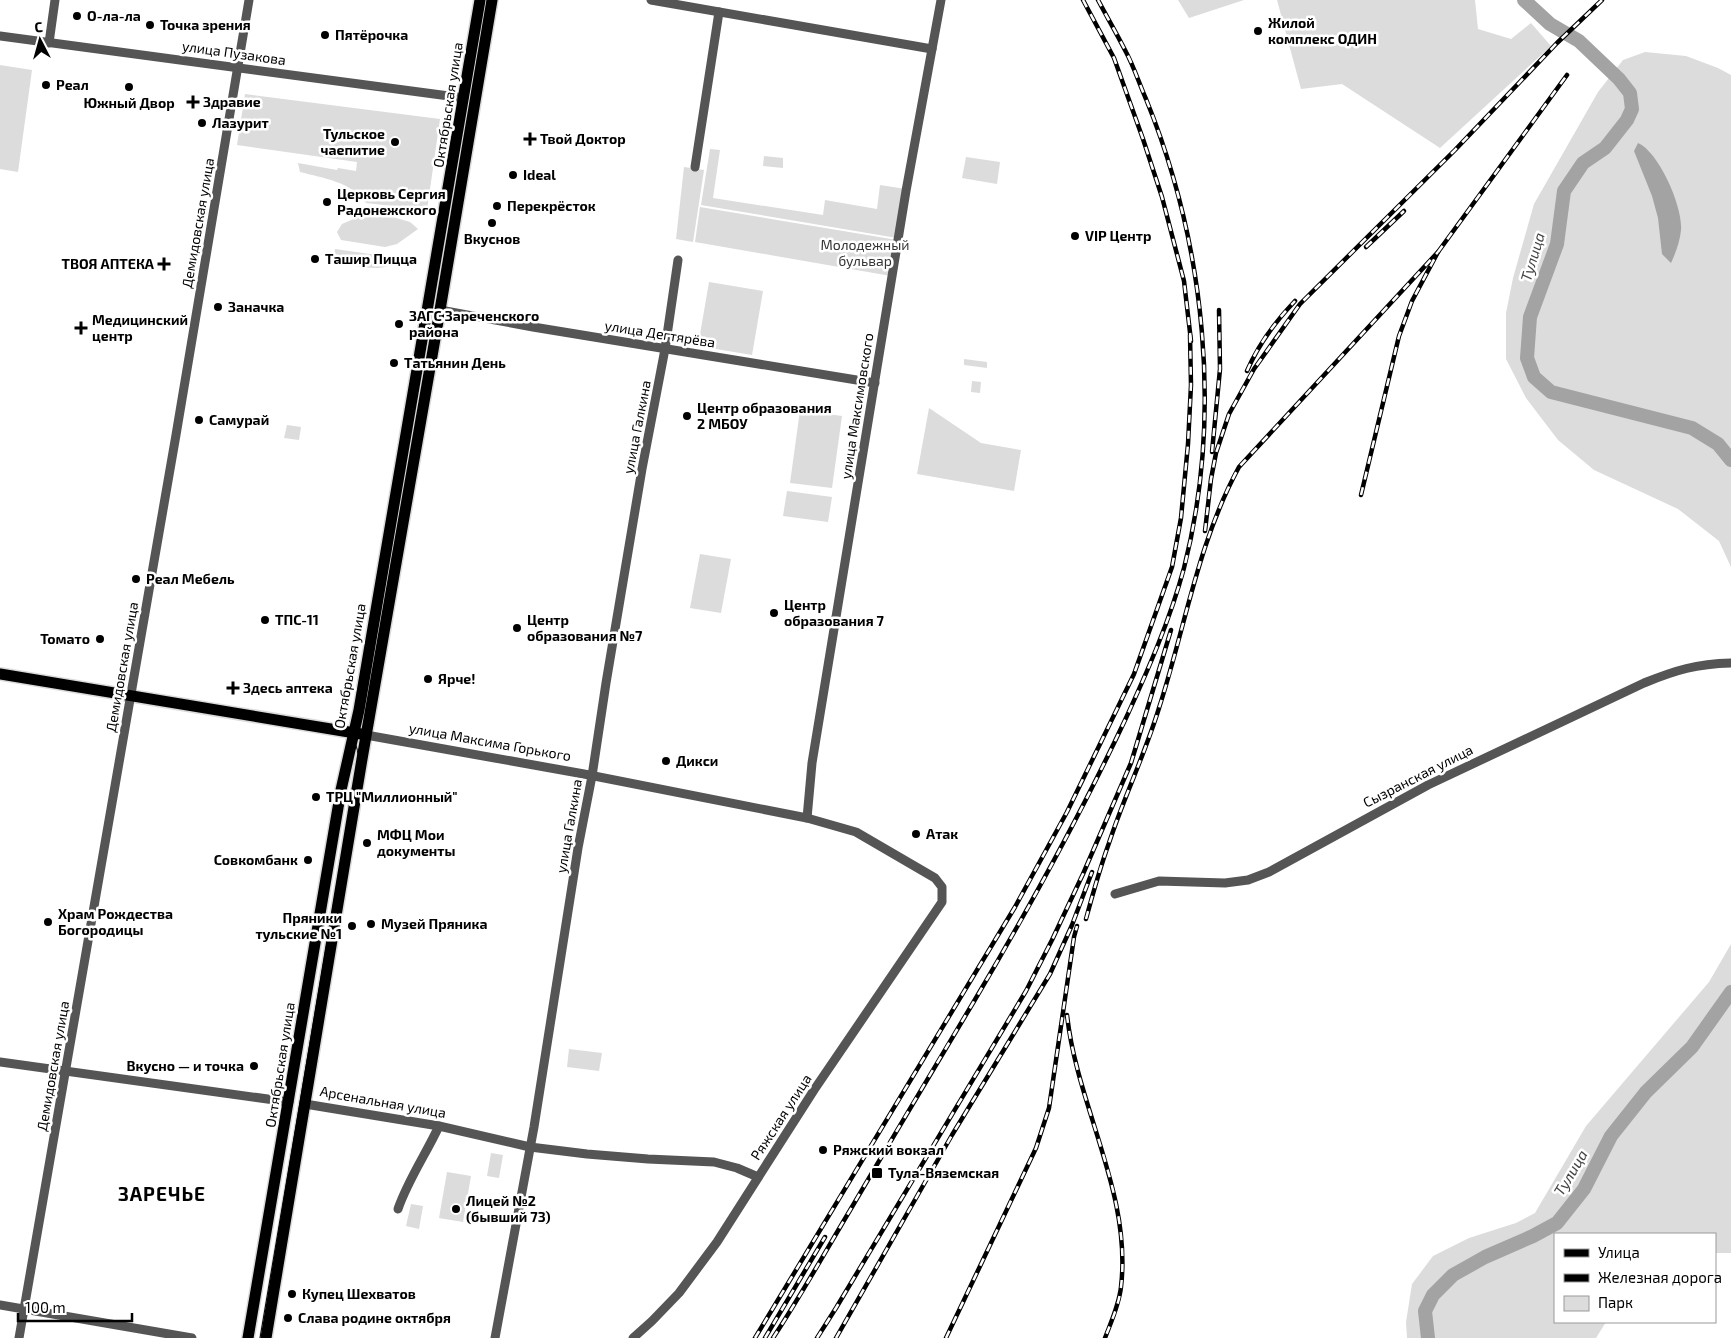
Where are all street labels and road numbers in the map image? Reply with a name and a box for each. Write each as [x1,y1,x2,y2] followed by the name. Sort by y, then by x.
[181,37,287,68] street label: улица Пузакова
[429,41,466,169] street label: Октябрьская улица
[178,157,217,289] street label: Демидовская улица
[604,316,717,351] street label: улица Дегтярёва
[837,332,876,480] street label: улица Максимовского
[619,379,654,475] street label: улица Галкина
[102,601,141,733] street label: Демидовская улица
[330,602,369,730] street label: Октябрьская улица
[408,719,572,764] street label: улица Максима Горького
[1360,741,1476,811] street label: Сызранская улица
[552,778,585,874] street label: улица Галкина
[33,1000,72,1132] street label: Демидовская улица
[261,1001,298,1129] street label: Октябрьская улица
[747,1071,815,1163] street label: Ряжская улица
[319,1082,448,1121] street label: Арсенальная улица

